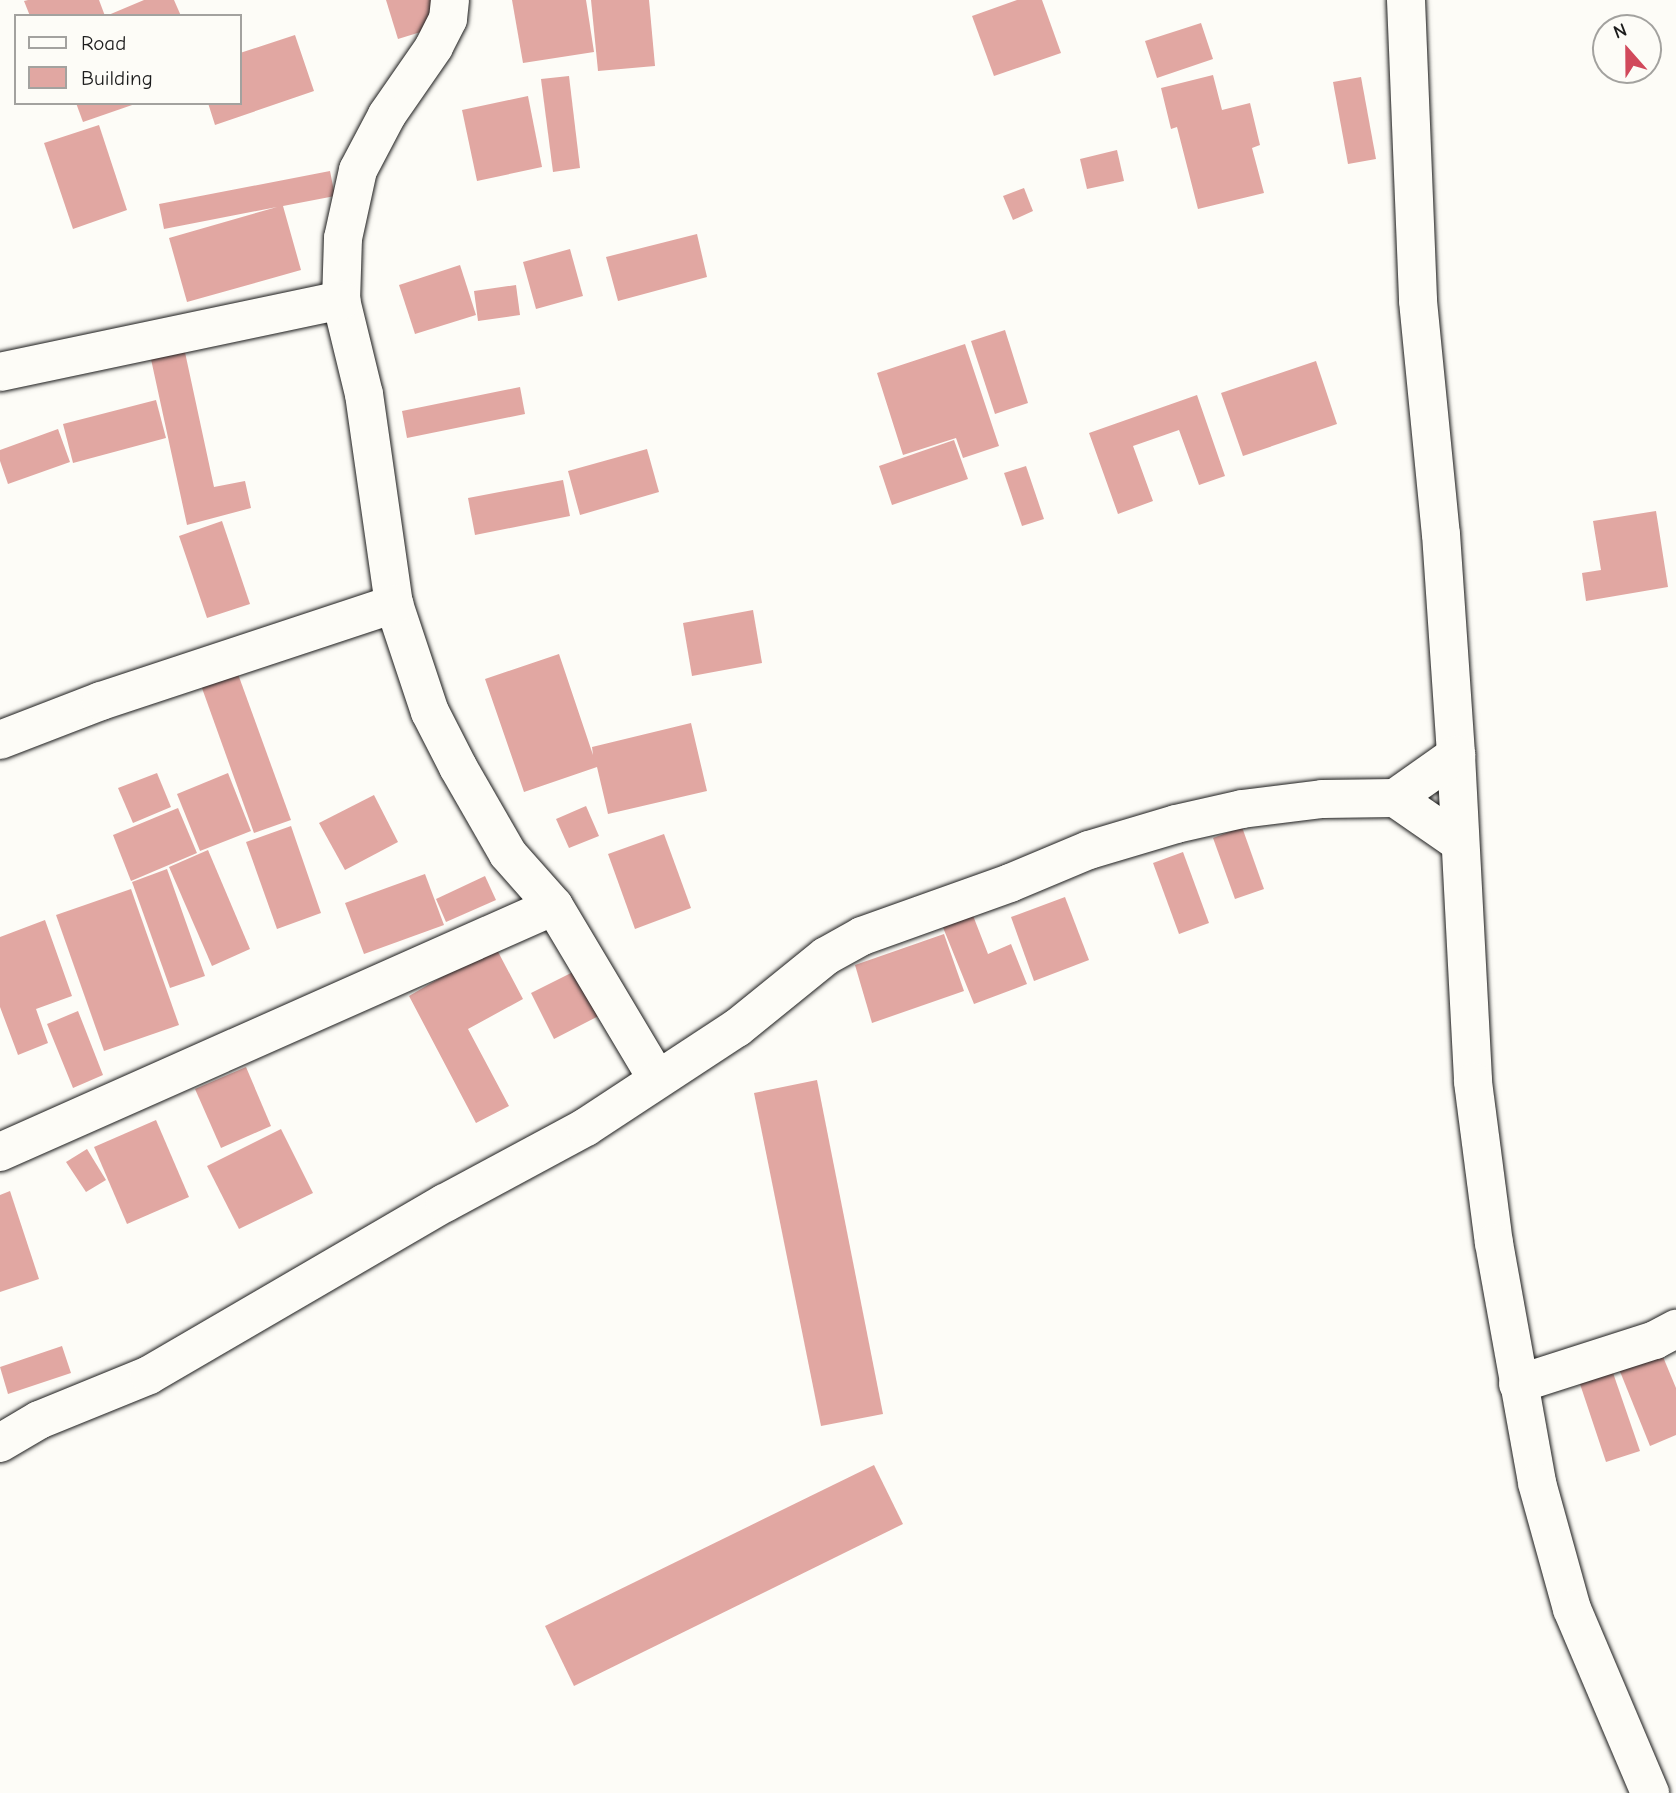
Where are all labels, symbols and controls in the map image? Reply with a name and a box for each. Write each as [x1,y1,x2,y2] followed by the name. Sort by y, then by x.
[14,14,242,105] legend
[1592,14,1662,84] north arrow
[1610,19,1630,44] text: N
[81,31,126,55] text: Road
[81,66,153,90] text: Building

